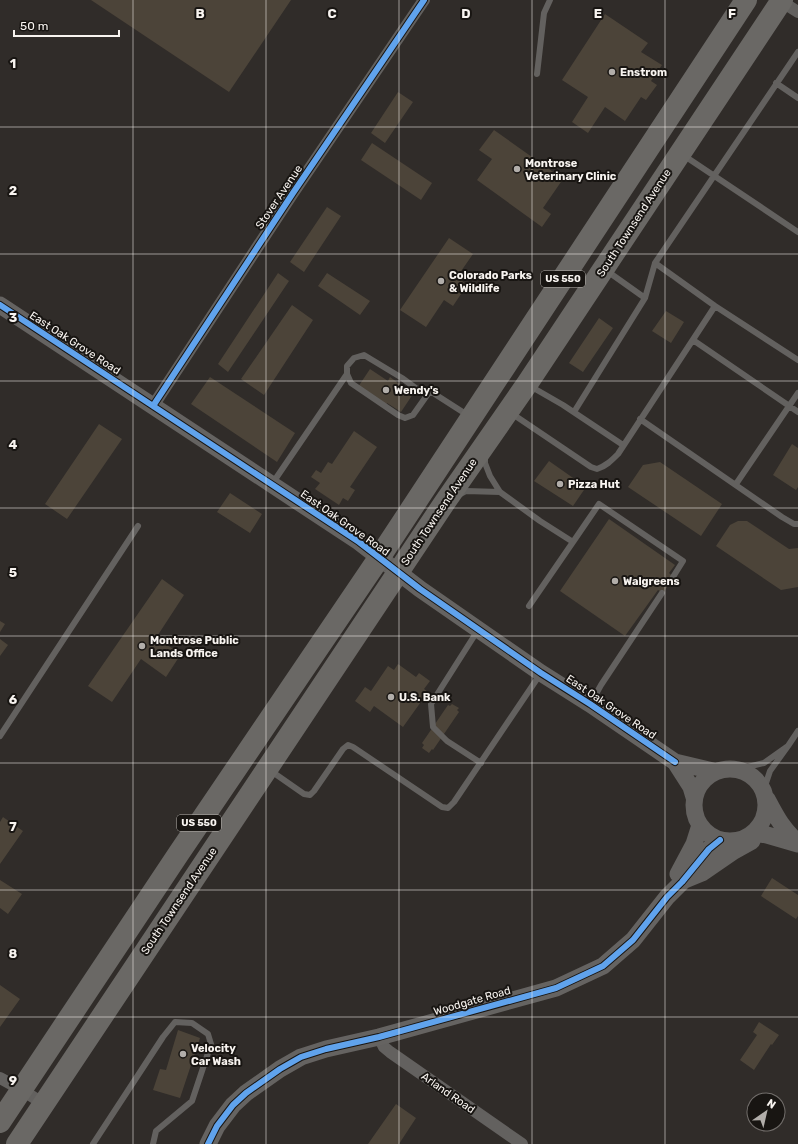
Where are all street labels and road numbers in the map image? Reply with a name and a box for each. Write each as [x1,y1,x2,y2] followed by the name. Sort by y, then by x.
[253,163,305,231] street label: Stover Avenue
[594,167,674,279] street label: South Townsend Avenue
[541,271,585,287] road number: US 550
[27,309,123,377] street label: East Oak Grove Road
[398,456,480,568] street label: South Townsend Avenue
[298,487,392,559] street label: East Oak Grove Road
[564,672,658,742] street label: East Oak Grove Road
[177,815,221,831] road number: US 550
[138,845,220,957] street label: South Townsend Avenue
[432,984,512,1018] street label: Woodgate Road
[419,1070,477,1116] street label: Arland Road

